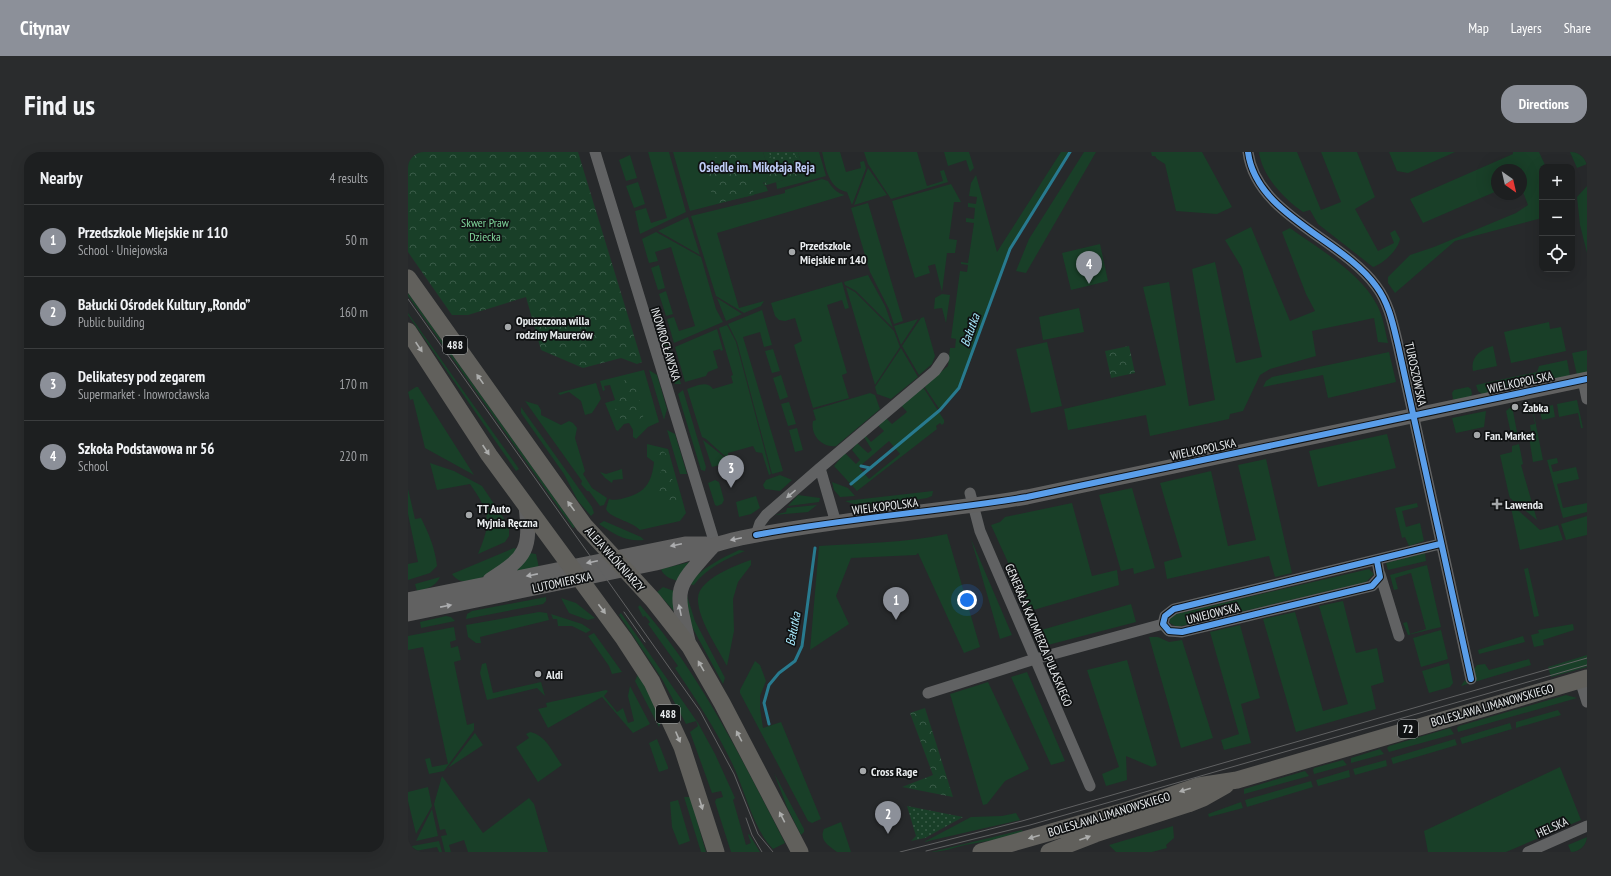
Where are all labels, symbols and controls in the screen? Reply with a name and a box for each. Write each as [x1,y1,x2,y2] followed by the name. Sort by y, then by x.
[20,16,70,40] text: Citynav
[1468,19,1489,37] text: Map
[1511,19,1542,37] text: Layers
[1564,19,1591,37] text: Share
[1501,85,1587,123] button: Directions
[24,86,95,123] text: Find us
[699,159,815,176] district label: Osiedle im. Mikołaja Reja
[1491,164,1527,200] north arrow
[1539,164,1575,272] map controls
[1539,164,1575,200] button: +
[40,167,83,189] text: Nearby
[329,170,368,187] text: 4 results
[1539,200,1575,236] button: −
[461,215,510,244] park label: Skwer Praw Dziecka
[78,223,228,242] text: Przedszkole Miejskie nr 110
[50,232,56,249] text: 1
[345,232,368,249] text: 50 m
[1539,236,1575,272] button: locate
[800,238,867,267] place label: Przedszkole Miejskie nr 140
[78,242,168,259] text: School · Uniejowska
[787,247,797,257] marker: Przedszkole Miejskie nr 140
[1076,251,1102,284] pin: 4
[78,295,250,314] text: Bałucki Ośrodek Kultury „Rondo”
[50,304,56,321] text: 2
[339,304,368,321] text: 160 m
[648,305,684,383] street label: INOWROCŁAWSKA
[956,310,984,349] water label: Bałutka
[516,313,593,342] place label: Opuszczona willa rodziny Maurerów
[78,314,145,331] text: Public building
[503,322,513,332] marker: Opuszczona willa rodziny Maurerów
[443,336,467,354] road number: 488
[1402,341,1430,408] street label: TUROSZOWSKA
[415,342,423,352] one-way arrow
[78,367,205,386] text: Delikatesy pod zegarem
[1486,368,1554,396] street label: WIELKOPOLSKA
[476,374,484,385] one-way arrow
[50,376,56,393] text: 3
[339,376,368,393] text: 170 m
[78,386,209,403] text: Supermarket · Inowrocławska
[1523,400,1548,415] place label: Żabka
[1510,402,1520,412] marker: Żabka
[1485,428,1535,443] place label: Fan. Market
[1472,430,1482,440] marker: Fan. Market
[1169,435,1237,463] street label: WIELKOPOLSKA
[78,439,214,458] text: Szkoła Podstawowa nr 56
[482,445,490,455] one-way arrow
[50,448,56,465] text: 4
[339,448,368,465] text: 220 m
[718,455,744,488] pin: 3
[78,458,108,475] text: School
[785,489,796,498] one-way arrow
[851,494,919,517] street label: WIELKOPOLSKA
[1505,497,1543,512] place label: Lawenda
[1492,499,1502,509] marker: Lawenda
[477,501,538,530] place label: TT Auto Myjnia Ręczna
[567,501,575,511] one-way arrow
[464,510,474,520] marker: TT Auto Myjnia Ręczna
[582,523,648,595] street label: ALEJA WŁÓKNIARZY
[729,537,742,543] one-way arrow
[670,543,682,549] one-way arrow
[586,560,598,566] one-way arrow
[1002,561,1076,709] street label: GENERAŁA KAZIMIERZA PUŁASKIEGO
[531,568,593,596] street label: LUTOMIERSKA
[526,572,538,578] one-way arrow
[883,587,909,620] pin: 1
[957,590,977,610] your location
[1185,599,1242,627] street label: UNIEJOWSKA
[440,603,452,609] one-way arrow
[598,603,606,614] one-way arrow
[677,603,683,616] one-way arrow
[781,610,805,647] water label: Bałutka
[698,660,705,672] one-way arrow
[545,667,563,682] place label: Aldi
[533,669,543,679] marker: Aldi
[1429,680,1556,730] street label: BOLESŁAWA LIMANOWSKIEGO
[656,705,680,723] road number: 488
[1398,720,1418,738] road number: 72
[736,730,743,742] one-way arrow
[675,731,681,742] one-way arrow
[871,764,918,779] place label: Cross Rage
[858,766,868,776] marker: Cross Rage
[1046,788,1172,840] street label: BOLESŁAWA LIMANOWSKIEGO
[1179,788,1191,794] one-way arrow
[698,798,704,810] one-way arrow
[875,801,901,834] pin: 2
[778,812,785,823] one-way arrow
[1534,813,1570,841] street label: HELSKA
[1028,834,1040,840] one-way arrow
[1080,834,1092,840] one-way arrow

